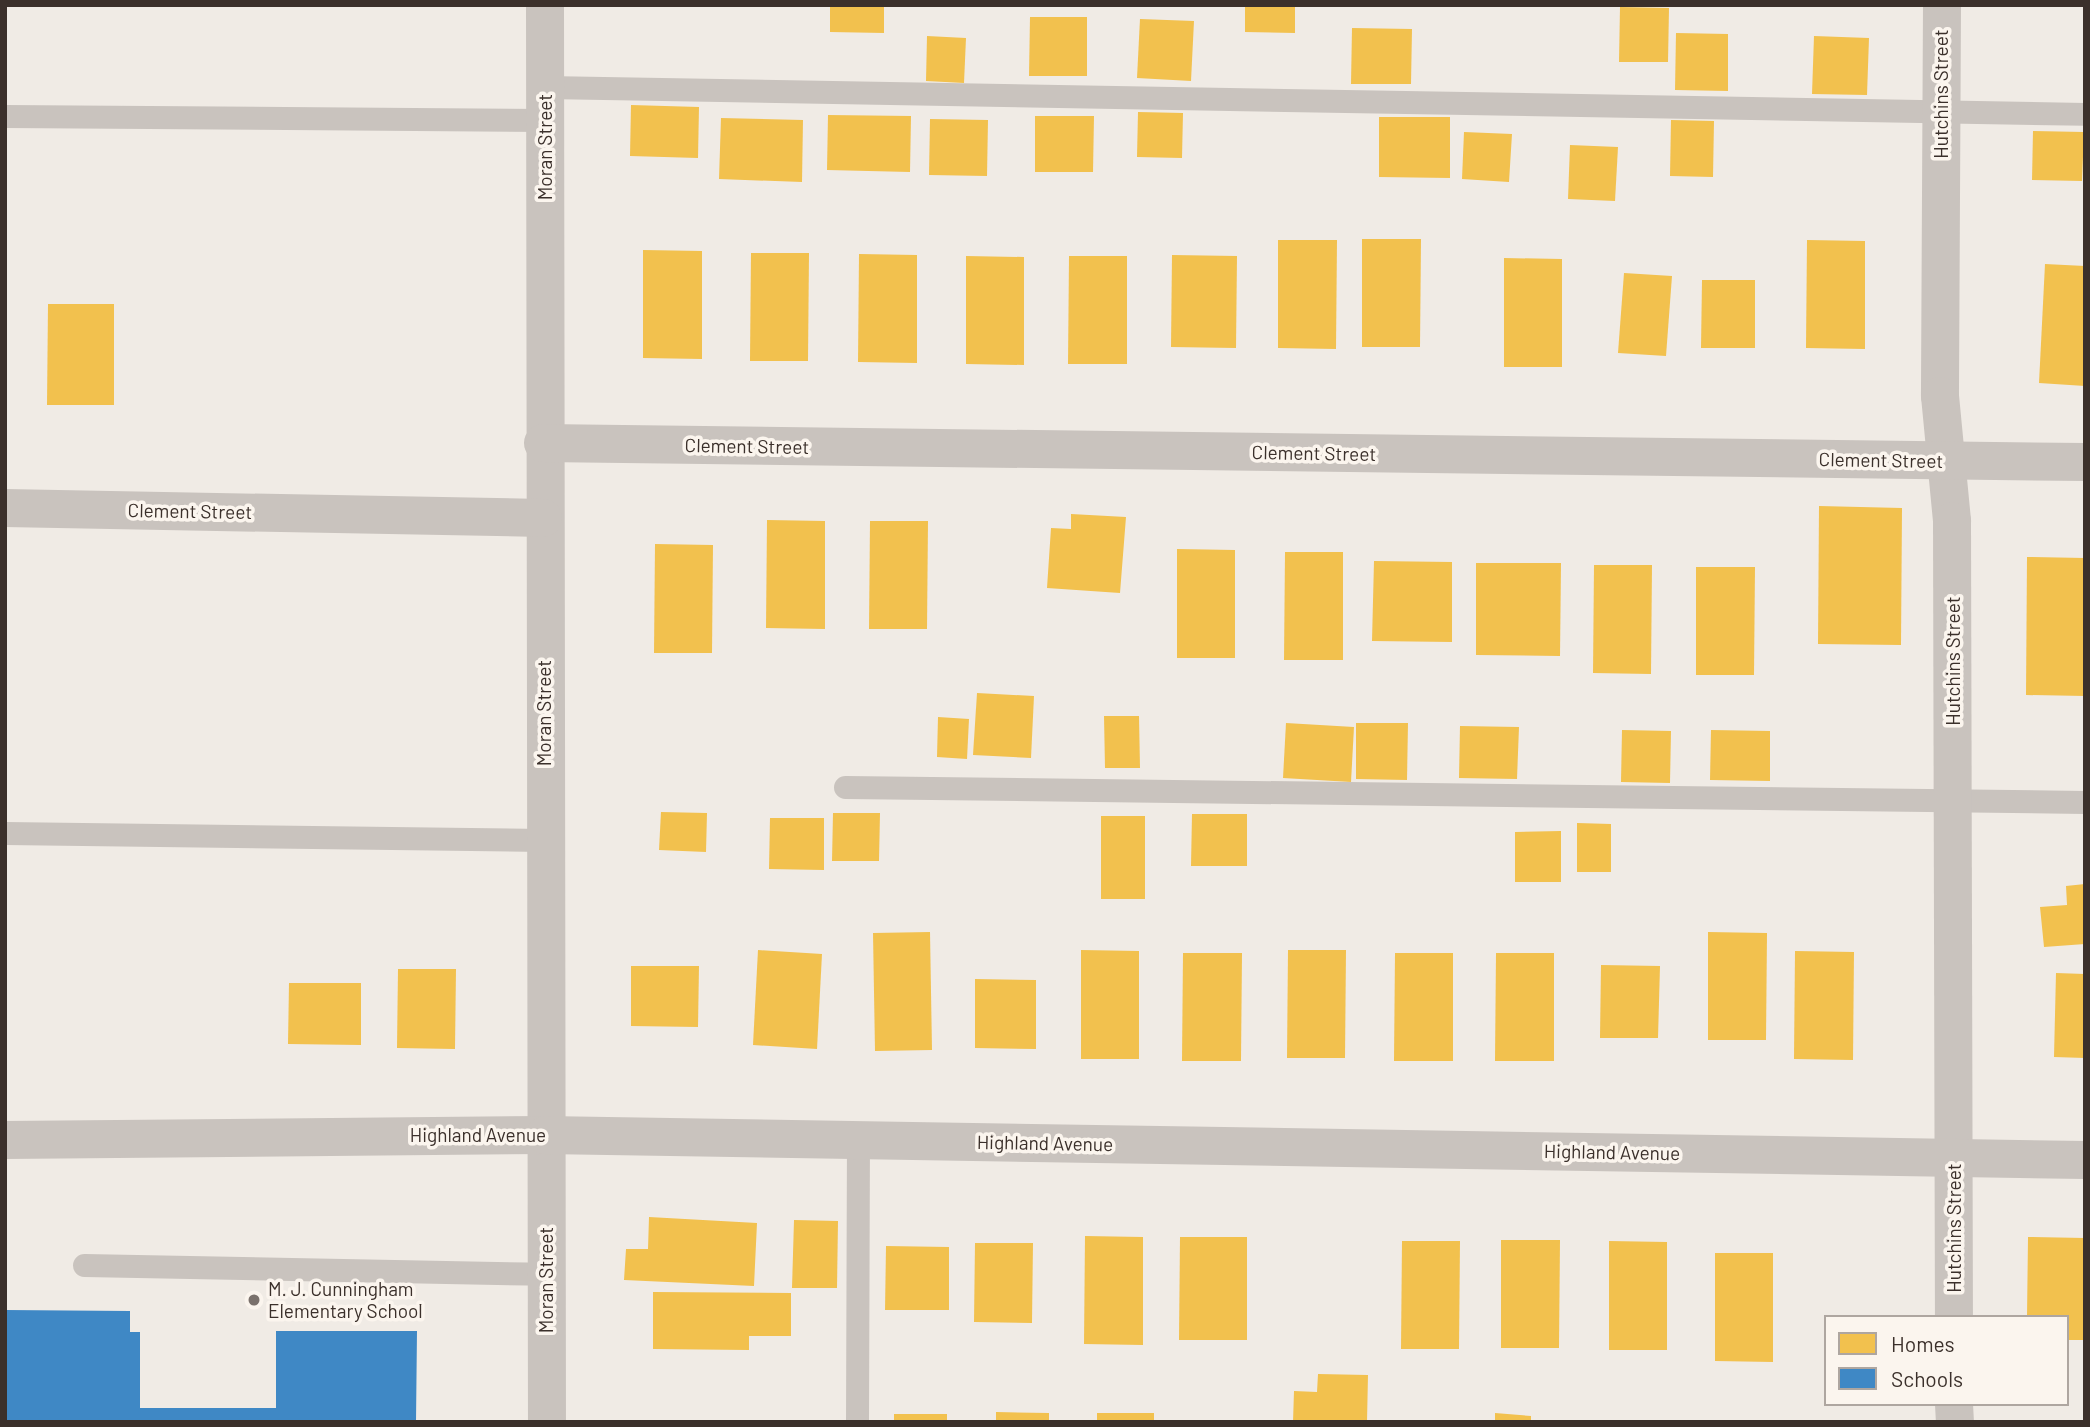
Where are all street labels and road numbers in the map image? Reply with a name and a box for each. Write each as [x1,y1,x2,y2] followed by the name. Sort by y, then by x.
[1930,29,1952,159] street label: Hutchins Street
[534,94,556,200] street label: Moran Street
[685,434,809,458] street label: Clement Street
[1252,441,1376,465] street label: Clement Street
[1819,448,1943,472] street label: Clement Street
[128,499,252,523] street label: Clement Street
[1942,596,1964,726] street label: Hutchins Street
[533,660,555,766] street label: Moran Street
[410,1124,546,1146] street label: Highland Avenue
[977,1130,1113,1156] street label: Highland Avenue
[1544,1139,1680,1165] street label: Highland Avenue
[1943,1163,1965,1293] street label: Hutchins Street
[535,1227,557,1333] street label: Moran Street

